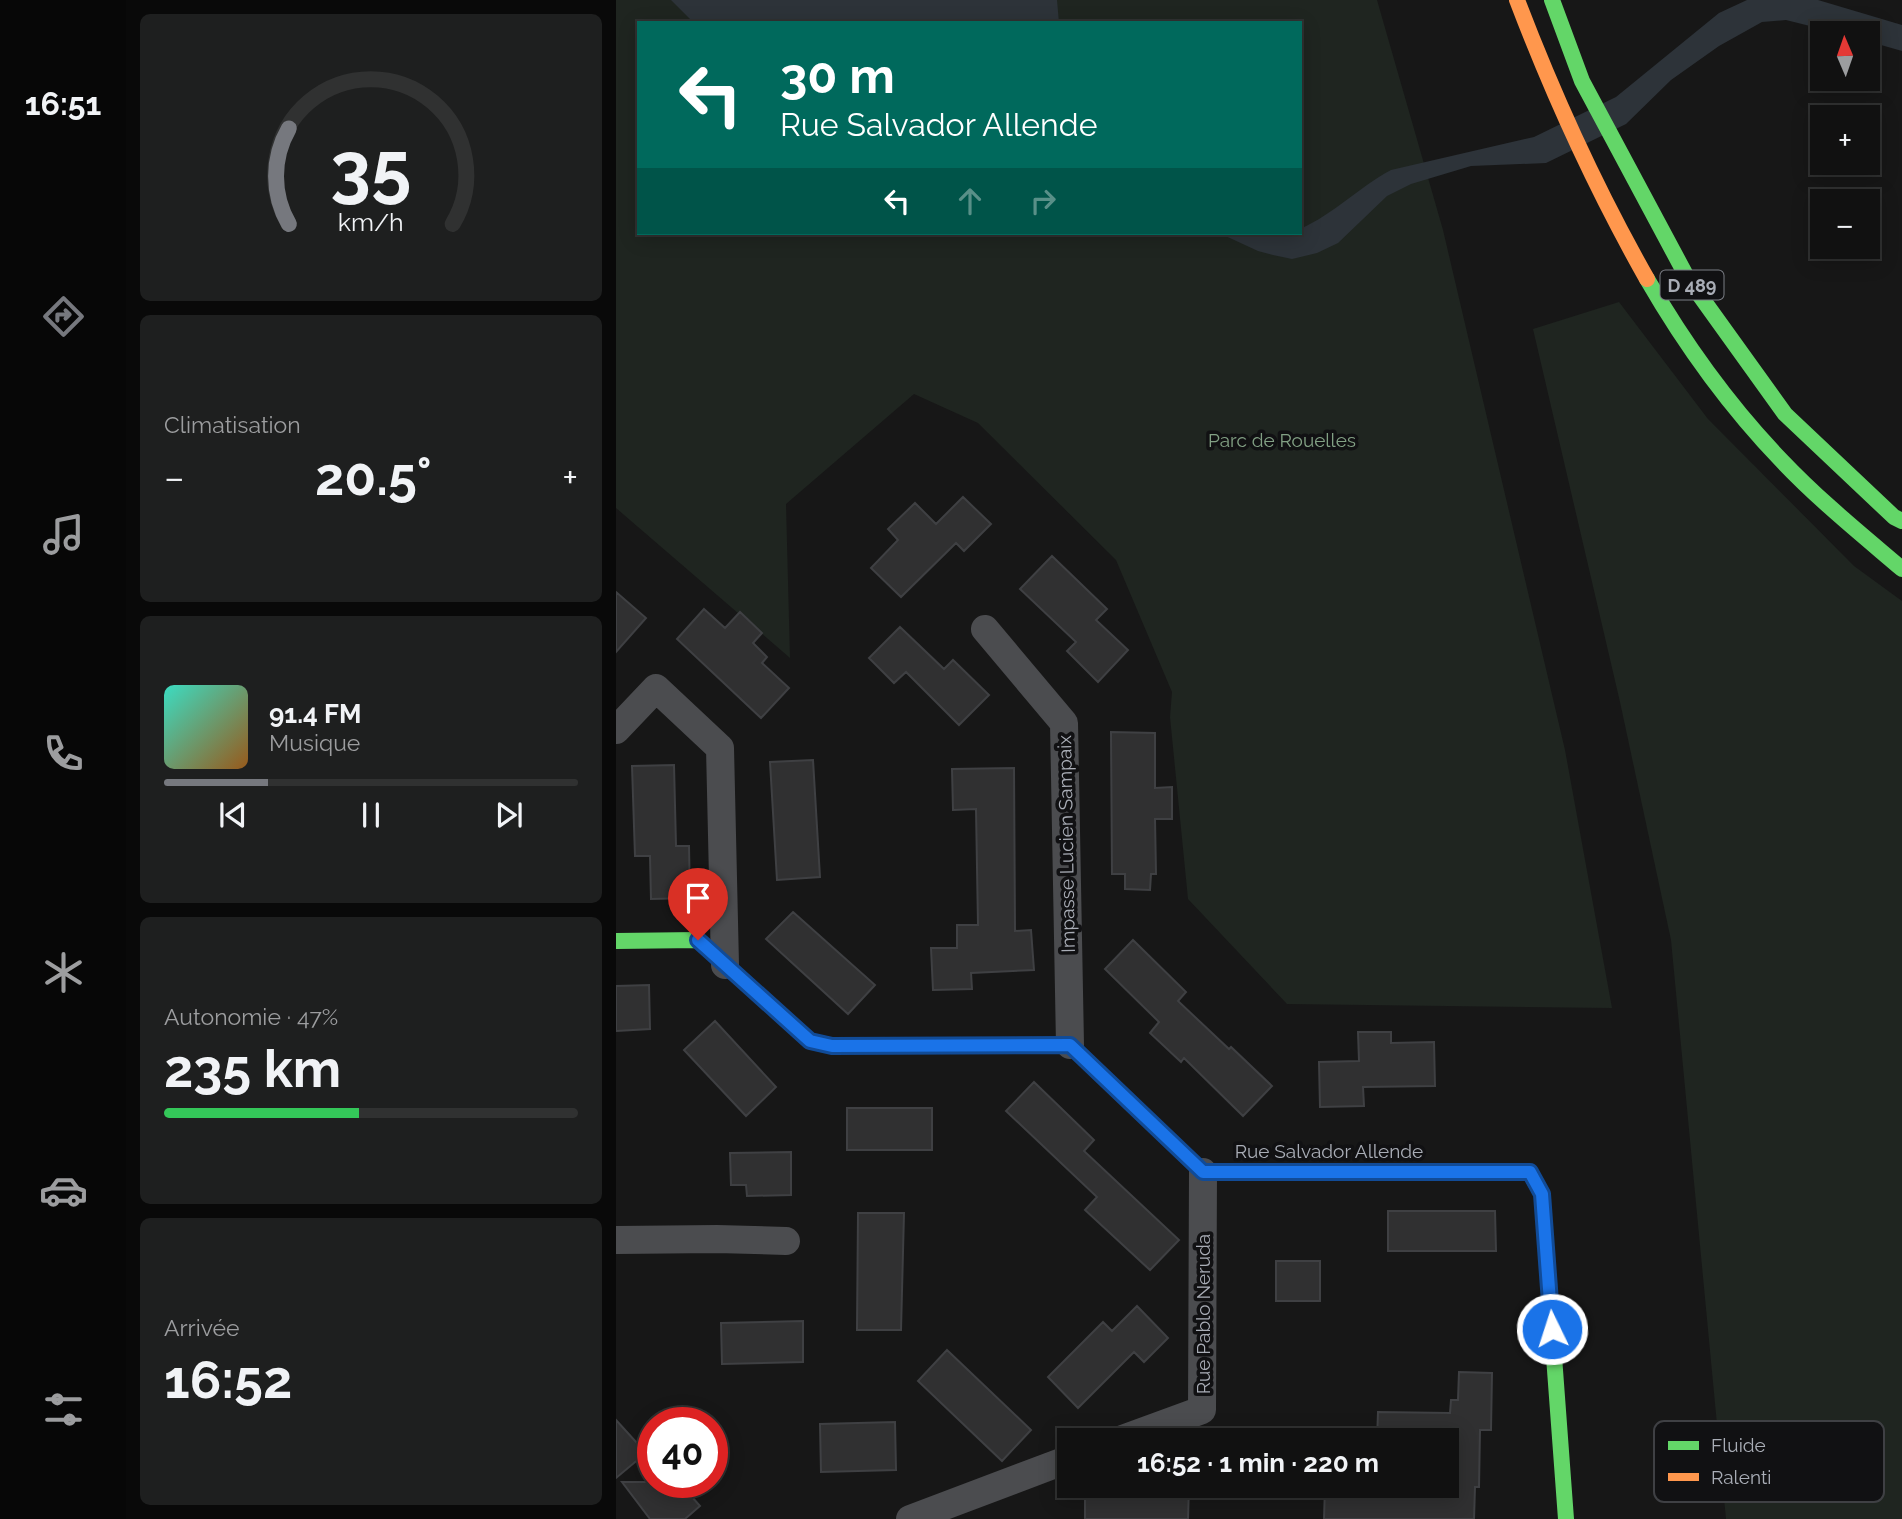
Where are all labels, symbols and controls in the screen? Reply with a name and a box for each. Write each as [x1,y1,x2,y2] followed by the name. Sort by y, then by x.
[1810,21,1880,91] north arrow
[1810,21,1880,259] map controls
[780,47,895,104] text: 30 m
[665,49,756,140] icon: left
[25,85,101,122] text: 16:51
[1810,105,1880,175] button: +
[780,106,1097,143] text: Rue Salvador Allende
[331,126,411,211] text: 35
[878,182,916,220] icon: left
[951,182,989,220] icon: ahead
[1024,182,1062,220] icon: right
[1810,189,1880,259] button: −
[338,206,404,236] text: km/h
[1660,270,1724,300] road number: D 489
[39,292,88,341] icon: directions
[164,411,301,438] text: Climatisation
[1208,429,1356,451] park label: Parc de Rouelles
[315,446,432,507] text: 20.5°
[164,455,184,500] text: −
[562,455,578,500] text: +
[39,510,88,559] icon: music
[269,699,362,729] text: 91.4 FM
[39,729,88,778] icon: phone
[269,729,360,756] text: Musique
[1053,735,1079,953] street label: Impasse Lucien Sampaix
[214,796,252,834] icon: previous
[352,796,390,834] icon: pause
[490,796,528,834] icon: next
[668,868,728,940] pin
[679,879,717,917] icon: arrive
[39,948,88,997] icon: climate
[164,1003,338,1030] text: Autonomie · 47%
[164,1038,341,1099] text: 235 km
[1235,1140,1423,1162] street label: Rue Salvador Allende
[39,1166,88,1215] icon: car
[1192,1234,1214,1394] street label: Rue Pablo Neruda
[1515,1292,1589,1366] position arrow
[164,1314,240,1341] text: Arrivée
[164,1349,292,1410] text: 16:52
[39,1385,88,1434] icon: filters
[637,1407,728,1498] speed limit sign: 40
[1654,1421,1884,1502] legend
[1711,1434,1766,1456] text: Fluide
[1137,1448,1379,1478] text: 16:52 · 1 min · 220 m
[1711,1466,1771,1488] text: Ralenti

